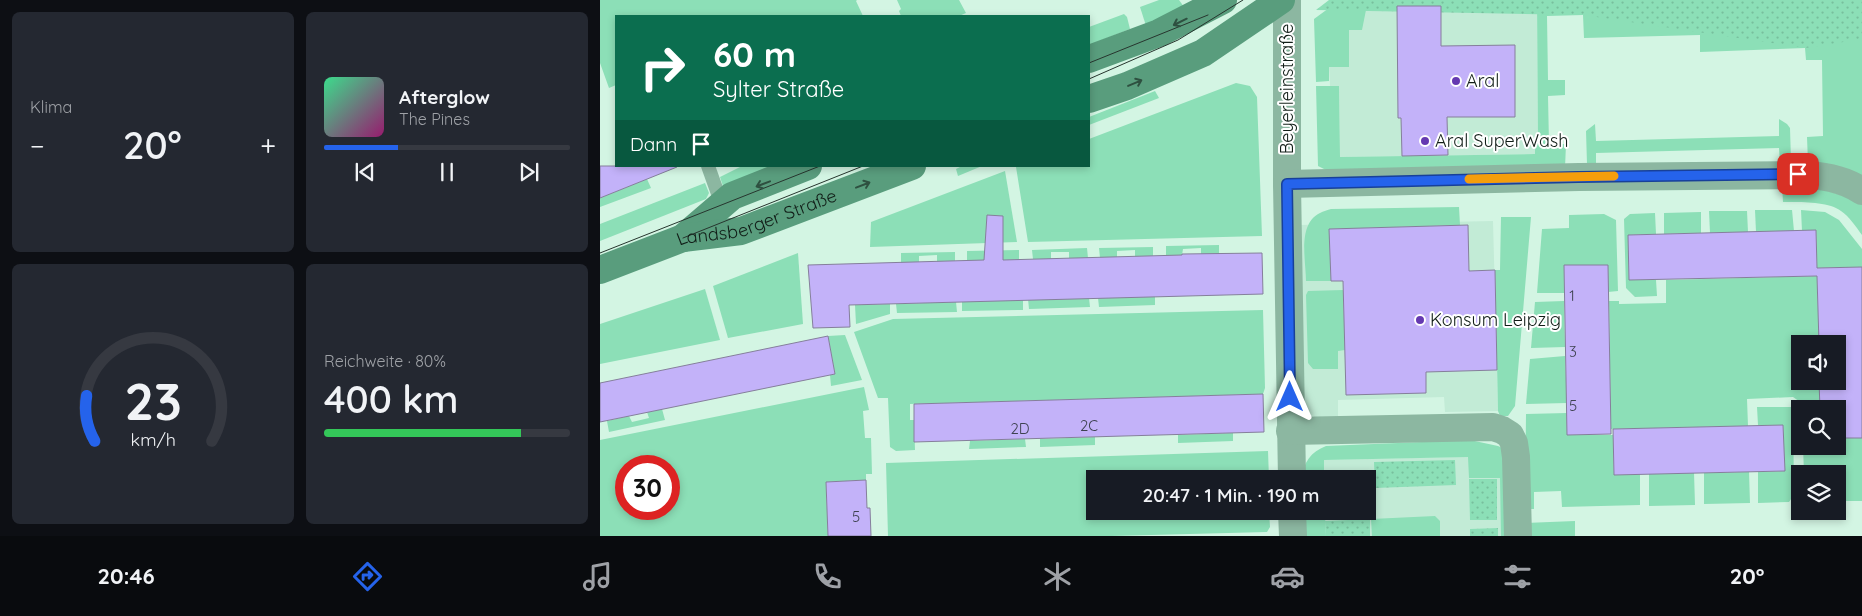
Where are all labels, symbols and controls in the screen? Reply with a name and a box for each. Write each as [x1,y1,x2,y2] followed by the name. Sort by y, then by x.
[1173,18,1188,27] one-way arrow
[1275,24,1298,154] street label: Beyerleinstraße
[713,32,796,76] text: 60 m
[630,35,695,100] icon: right
[1466,69,1499,92] place label: Aral
[713,75,844,103] text: Sylter Straße
[1450,75,1462,87] marker: Aral
[1127,77,1142,87] one-way arrow
[399,85,490,109] text: Afterglow
[30,97,72,117] text: Klima
[399,109,470,129] text: The Pines
[123,121,182,169] text: 20°
[30,128,45,163] text: −
[260,128,276,163] text: +
[1435,129,1569,152] place label: Aral SuperWash
[687,130,715,158] icon: arrive
[630,132,677,156] text: Dann
[1419,135,1431,147] marker: Aral SuperWash
[1777,153,1819,195] pin
[351,158,379,186] icon: previous
[433,158,461,186] icon: pause
[515,158,543,186] icon: next
[1784,160,1812,188] icon: arrive
[756,180,771,189] one-way arrow
[855,180,870,190] one-way arrow
[673,184,840,250] street label: Landsberger Straße
[1569,286,1575,305] house number: 1
[1430,308,1561,331] place label: Konsum Leipzig
[1414,314,1426,326] marker: Konsum Leipzig
[1791,335,1846,520] map controls
[1791,335,1846,390] button: sound
[1569,342,1577,361] house number: 3
[324,351,446,371] text: Reichweite · 80%
[124,368,182,433] text: 23
[1263,370,1315,422] position arrow
[324,375,458,423] text: 400 km
[1569,396,1577,415] house number: 5
[1791,400,1846,455] button: search
[1080,416,1098,435] house number: 2C
[1010,419,1030,438] house number: 2D
[130,428,176,450] text: km/h
[615,455,680,520] speed limit sign: 30
[1791,465,1846,520] button: layers
[1143,483,1319,507] text: 20:47 · 1 Min. · 190 m
[852,507,860,526] house number: 5
[350,559,385,594] icon: directions
[580,559,615,594] icon: music
[810,559,845,594] icon: phone
[1040,559,1075,594] icon: climate
[1270,559,1305,594] icon: car
[1500,559,1535,594] icon: filters
[98,562,155,590] text: 20:46
[1730,562,1764,590] text: 20°

